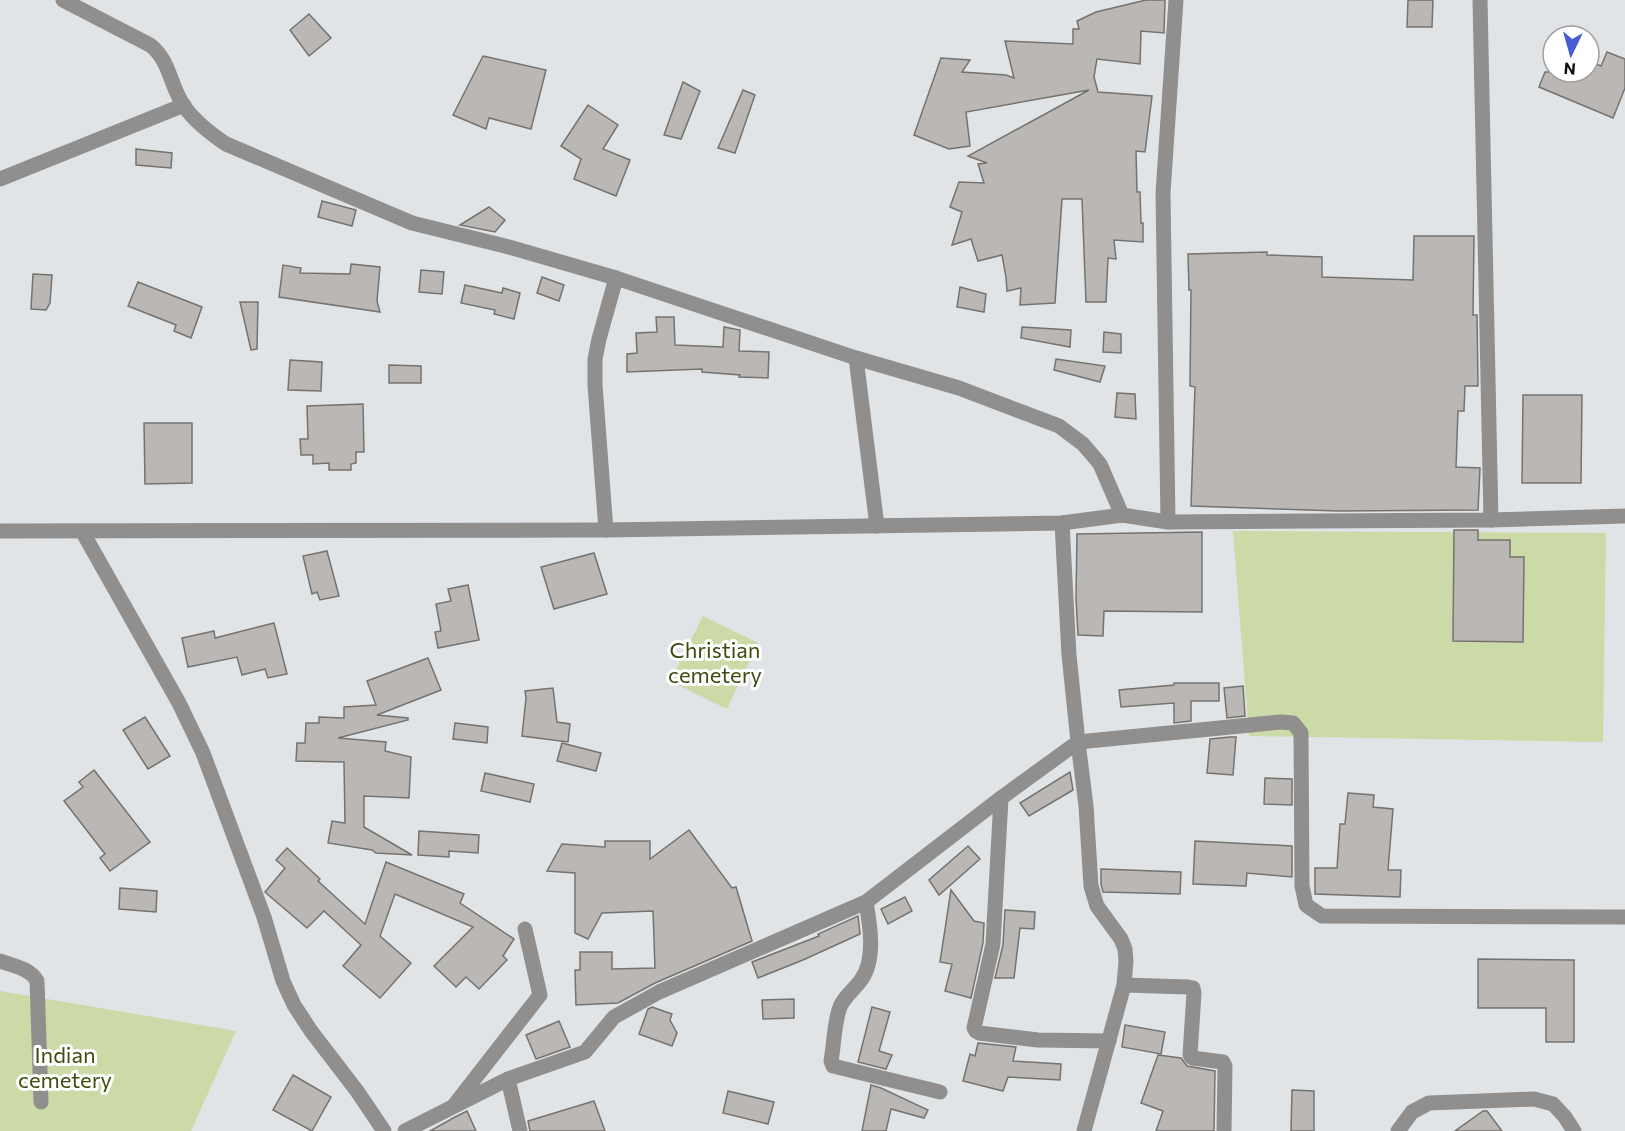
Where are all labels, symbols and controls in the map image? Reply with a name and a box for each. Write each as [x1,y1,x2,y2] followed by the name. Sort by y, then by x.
[1541,24,1601,84] north arrow
[1563,59,1576,79] text: N
[668,636,762,688] park label: Christian cemetery
[18,1041,112,1093] park label: Indian cemetery

